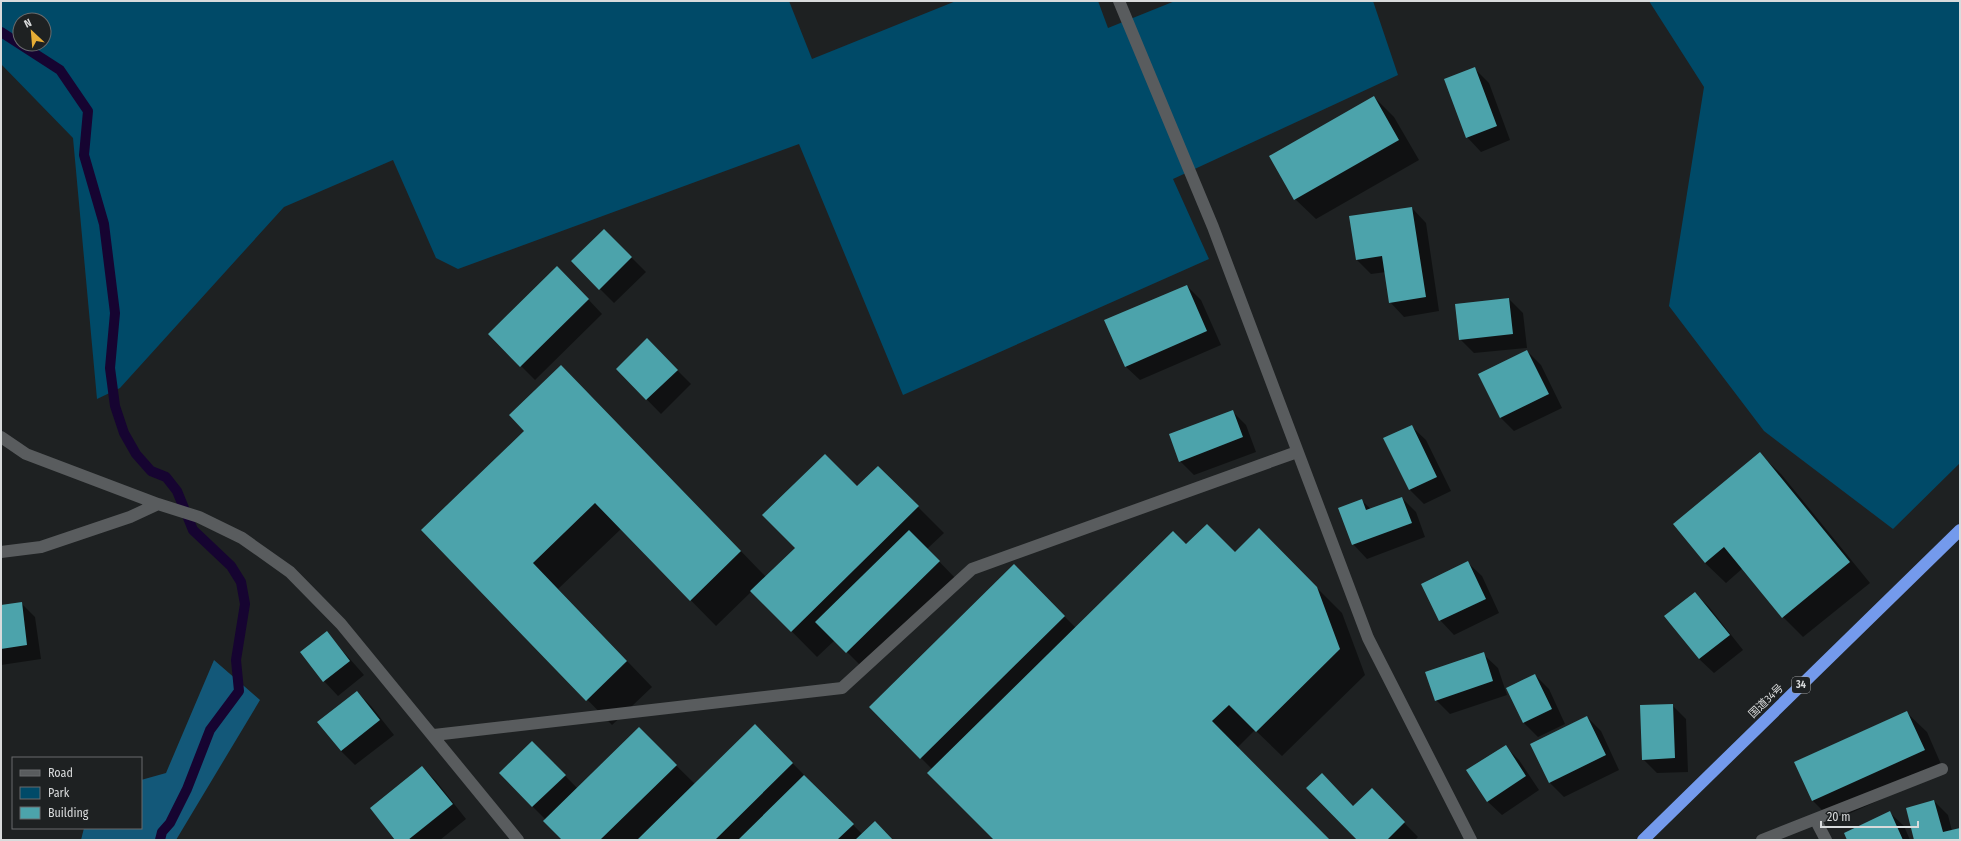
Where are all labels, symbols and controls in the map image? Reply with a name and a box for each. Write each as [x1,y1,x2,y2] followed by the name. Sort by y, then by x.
[12,12,52,52] north arrow
[22,16,34,31] text: N
[1792,677,1810,693] road number: 34
[1746,681,1786,721] street label: 国道34号
[12,757,142,829] legend
[48,766,73,780] text: Road
[48,786,70,800] text: Park
[1821,803,1918,829] scale bar
[48,806,89,820] text: Building
[1827,810,1851,824] text: 20 m

